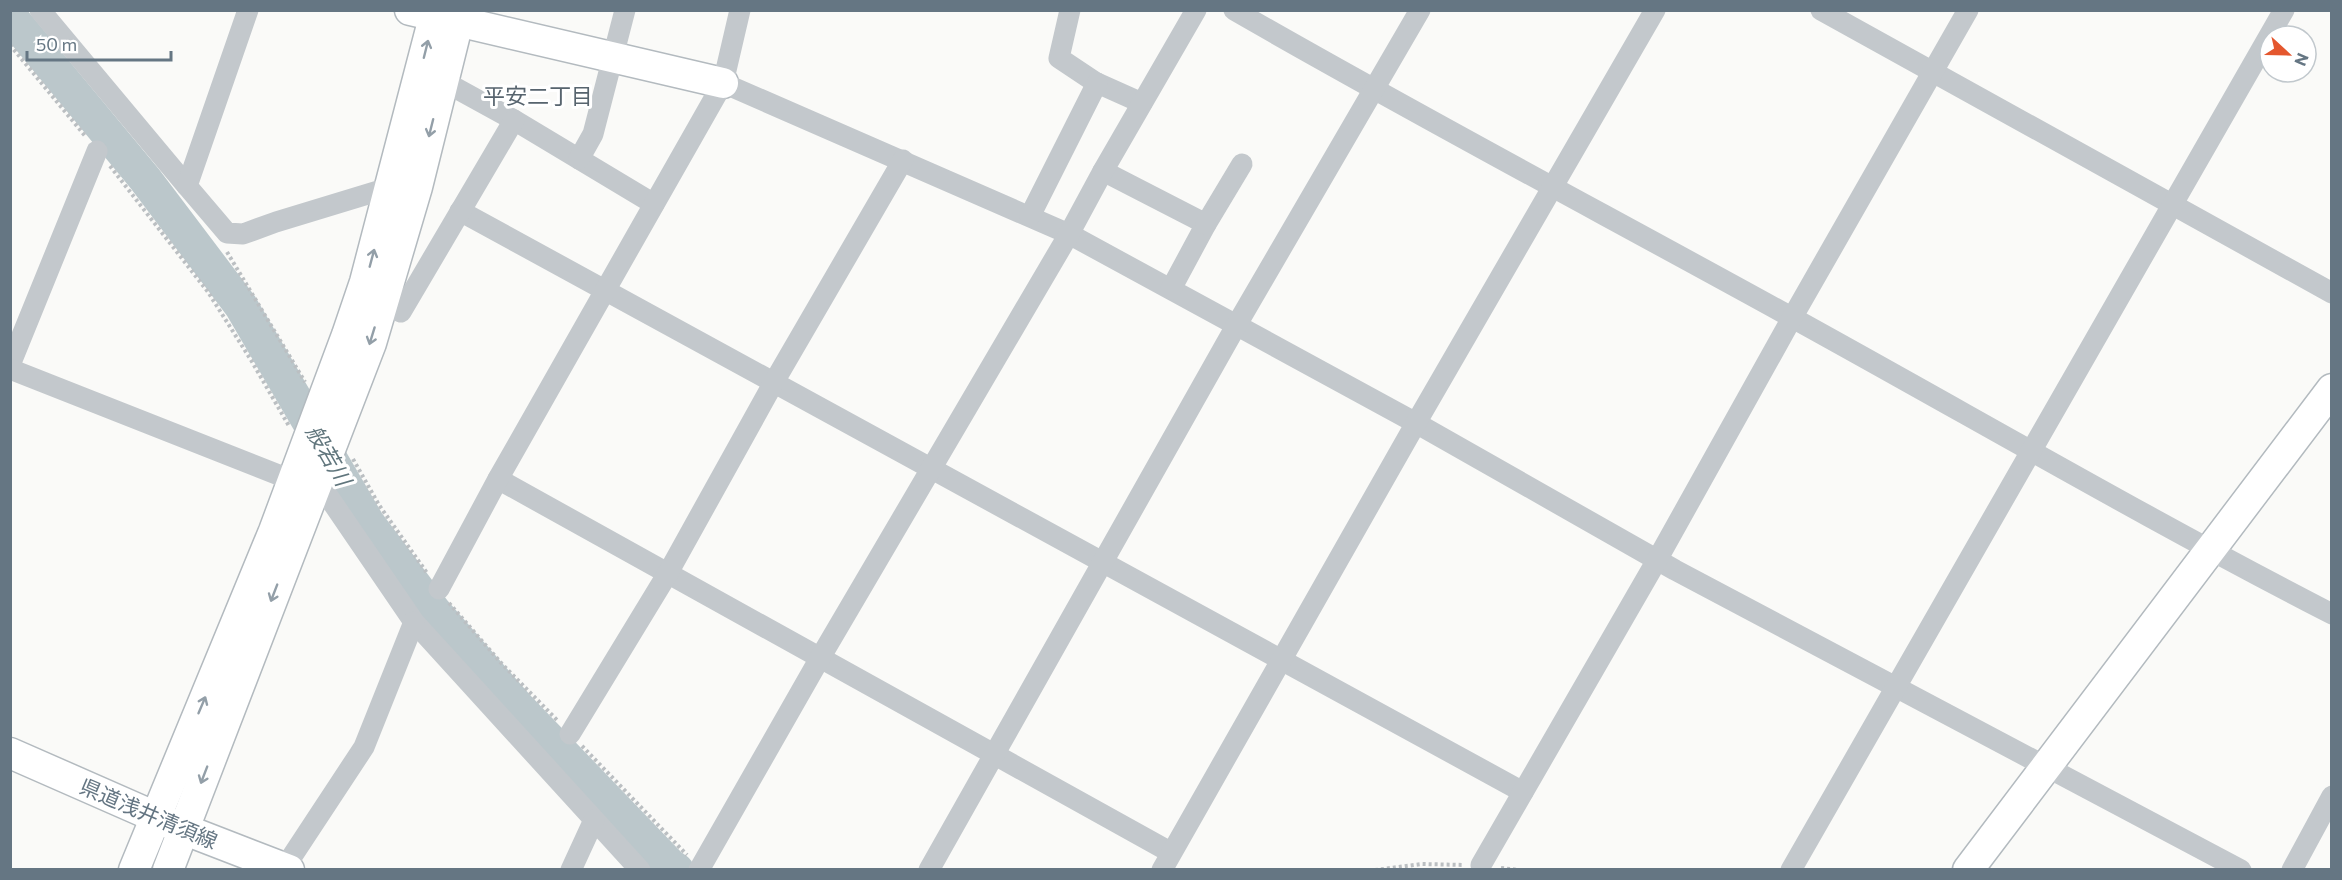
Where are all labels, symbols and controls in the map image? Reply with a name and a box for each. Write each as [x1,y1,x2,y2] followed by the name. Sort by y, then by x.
[27,24,171,62] scale bar
[2258,24,2318,84] north arrow
[36,33,77,55] text: 50 m
[421,40,432,59] one-way arrow
[2291,51,2313,69] text: N
[483,82,593,109] district label: 平安二丁目
[425,119,436,138] one-way arrow
[366,249,378,268] one-way arrow
[366,326,377,345] one-way arrow
[301,420,358,492] water label: 般若川
[268,584,279,602] one-way arrow
[197,696,208,715] one-way arrow
[198,766,209,784] one-way arrow
[76,773,222,853] street label: 県道浅井清須線

